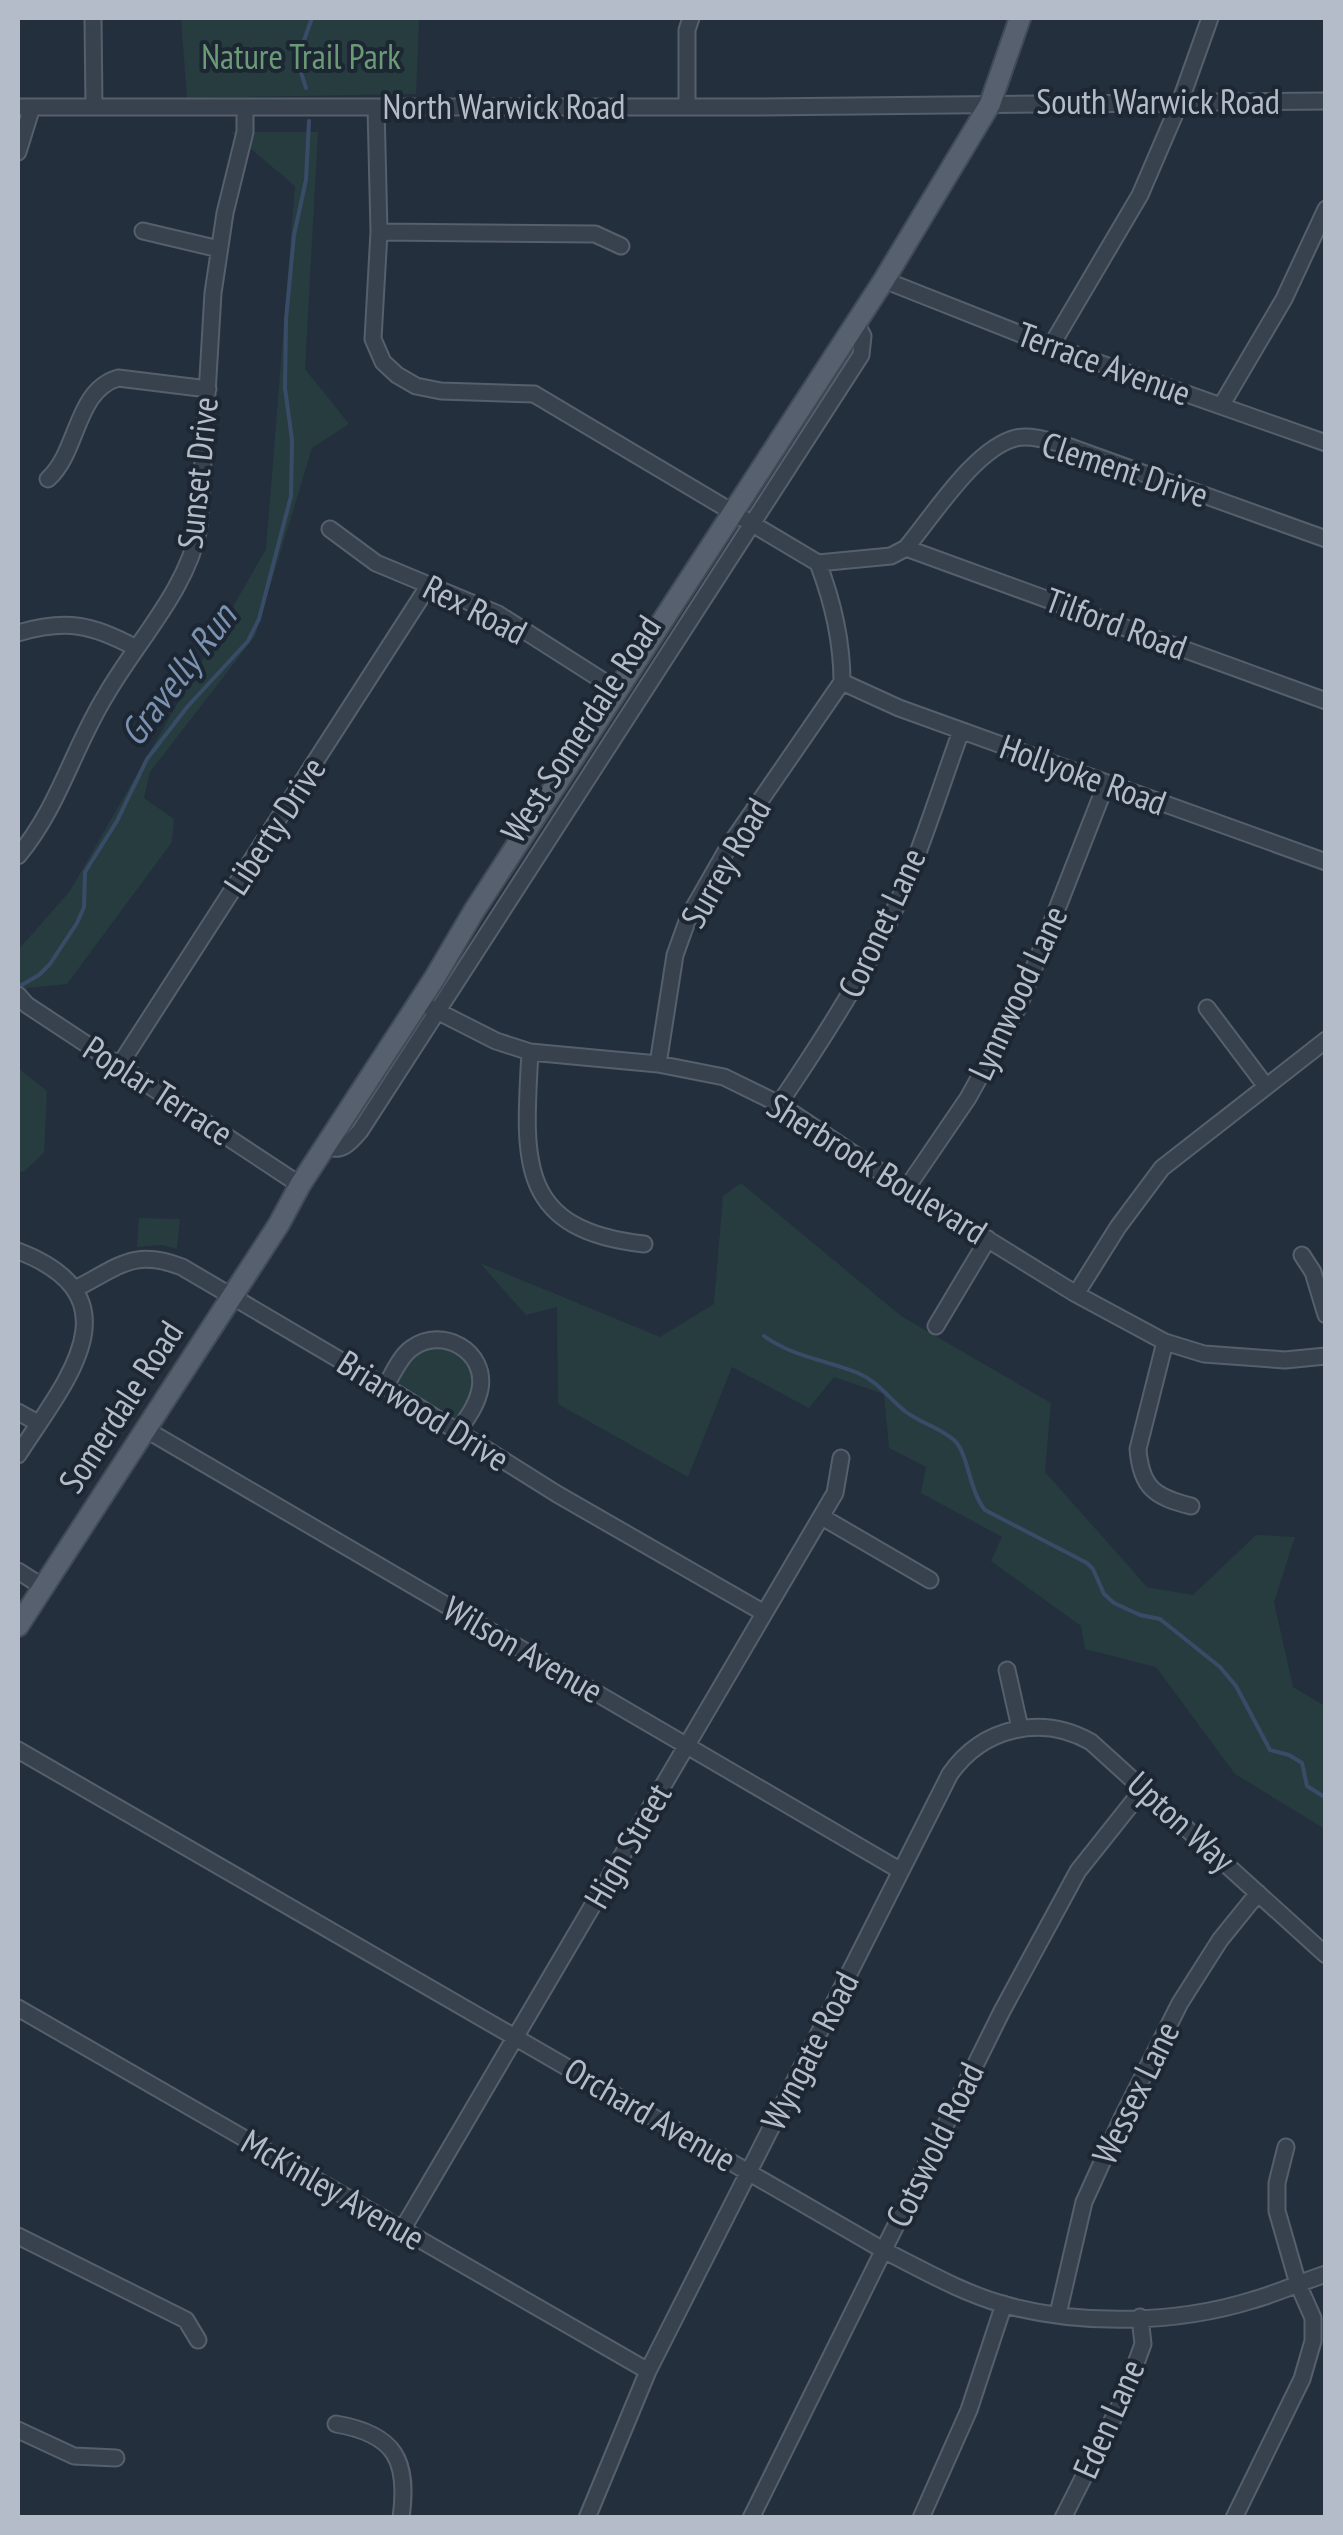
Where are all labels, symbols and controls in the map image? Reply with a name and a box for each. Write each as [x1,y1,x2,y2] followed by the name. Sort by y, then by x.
[201,33,401,79] park label: Nature Trail Park
[1036,78,1280,124] street label: South Warwick Road
[383,83,625,129] street label: North Warwick Road
[1011,310,1197,416] street label: Terrace Avenue
[166,395,228,551] street label: Sunset Drive
[1036,421,1214,517] street label: Clement Drive
[416,564,535,655] street label: Rex Road
[1039,576,1193,670] street label: Tilford Road
[108,592,247,755] water label: Gravelly Run
[490,606,671,851] street label: West Somerdale Road
[994,723,1173,825] street label: Hollyoke Road
[213,748,336,903] street label: Liberty Drive
[670,789,781,936] street label: Surrey Road
[827,841,936,1005] street label: Coronet Lane
[957,898,1077,1087] street label: Lynnwood Lane
[75,1025,242,1156] street label: Poplar Terrace
[759,1082,996,1254] street label: Sherbrook Boulevard
[48,1312,193,1501] street label: Somerdale Road
[329,1339,518,1481] street label: Briarwood Drive
[436,1585,611,1713] street label: Wilson Avenue
[1118,1761,1246,1882] street label: Upton Way
[573,1774,681,1916] street label: High Street
[750,1964,869,2137] street label: Wyngate Road
[1081,2014,1189,2171] street label: Wessex Lane
[557,2047,744,2182] street label: Orchard Avenue
[875,2055,994,2234] street label: Cotswold Road
[234,2118,433,2260] street label: McKinley Avenue
[1062,2352,1155,2485] street label: Eden Lane

